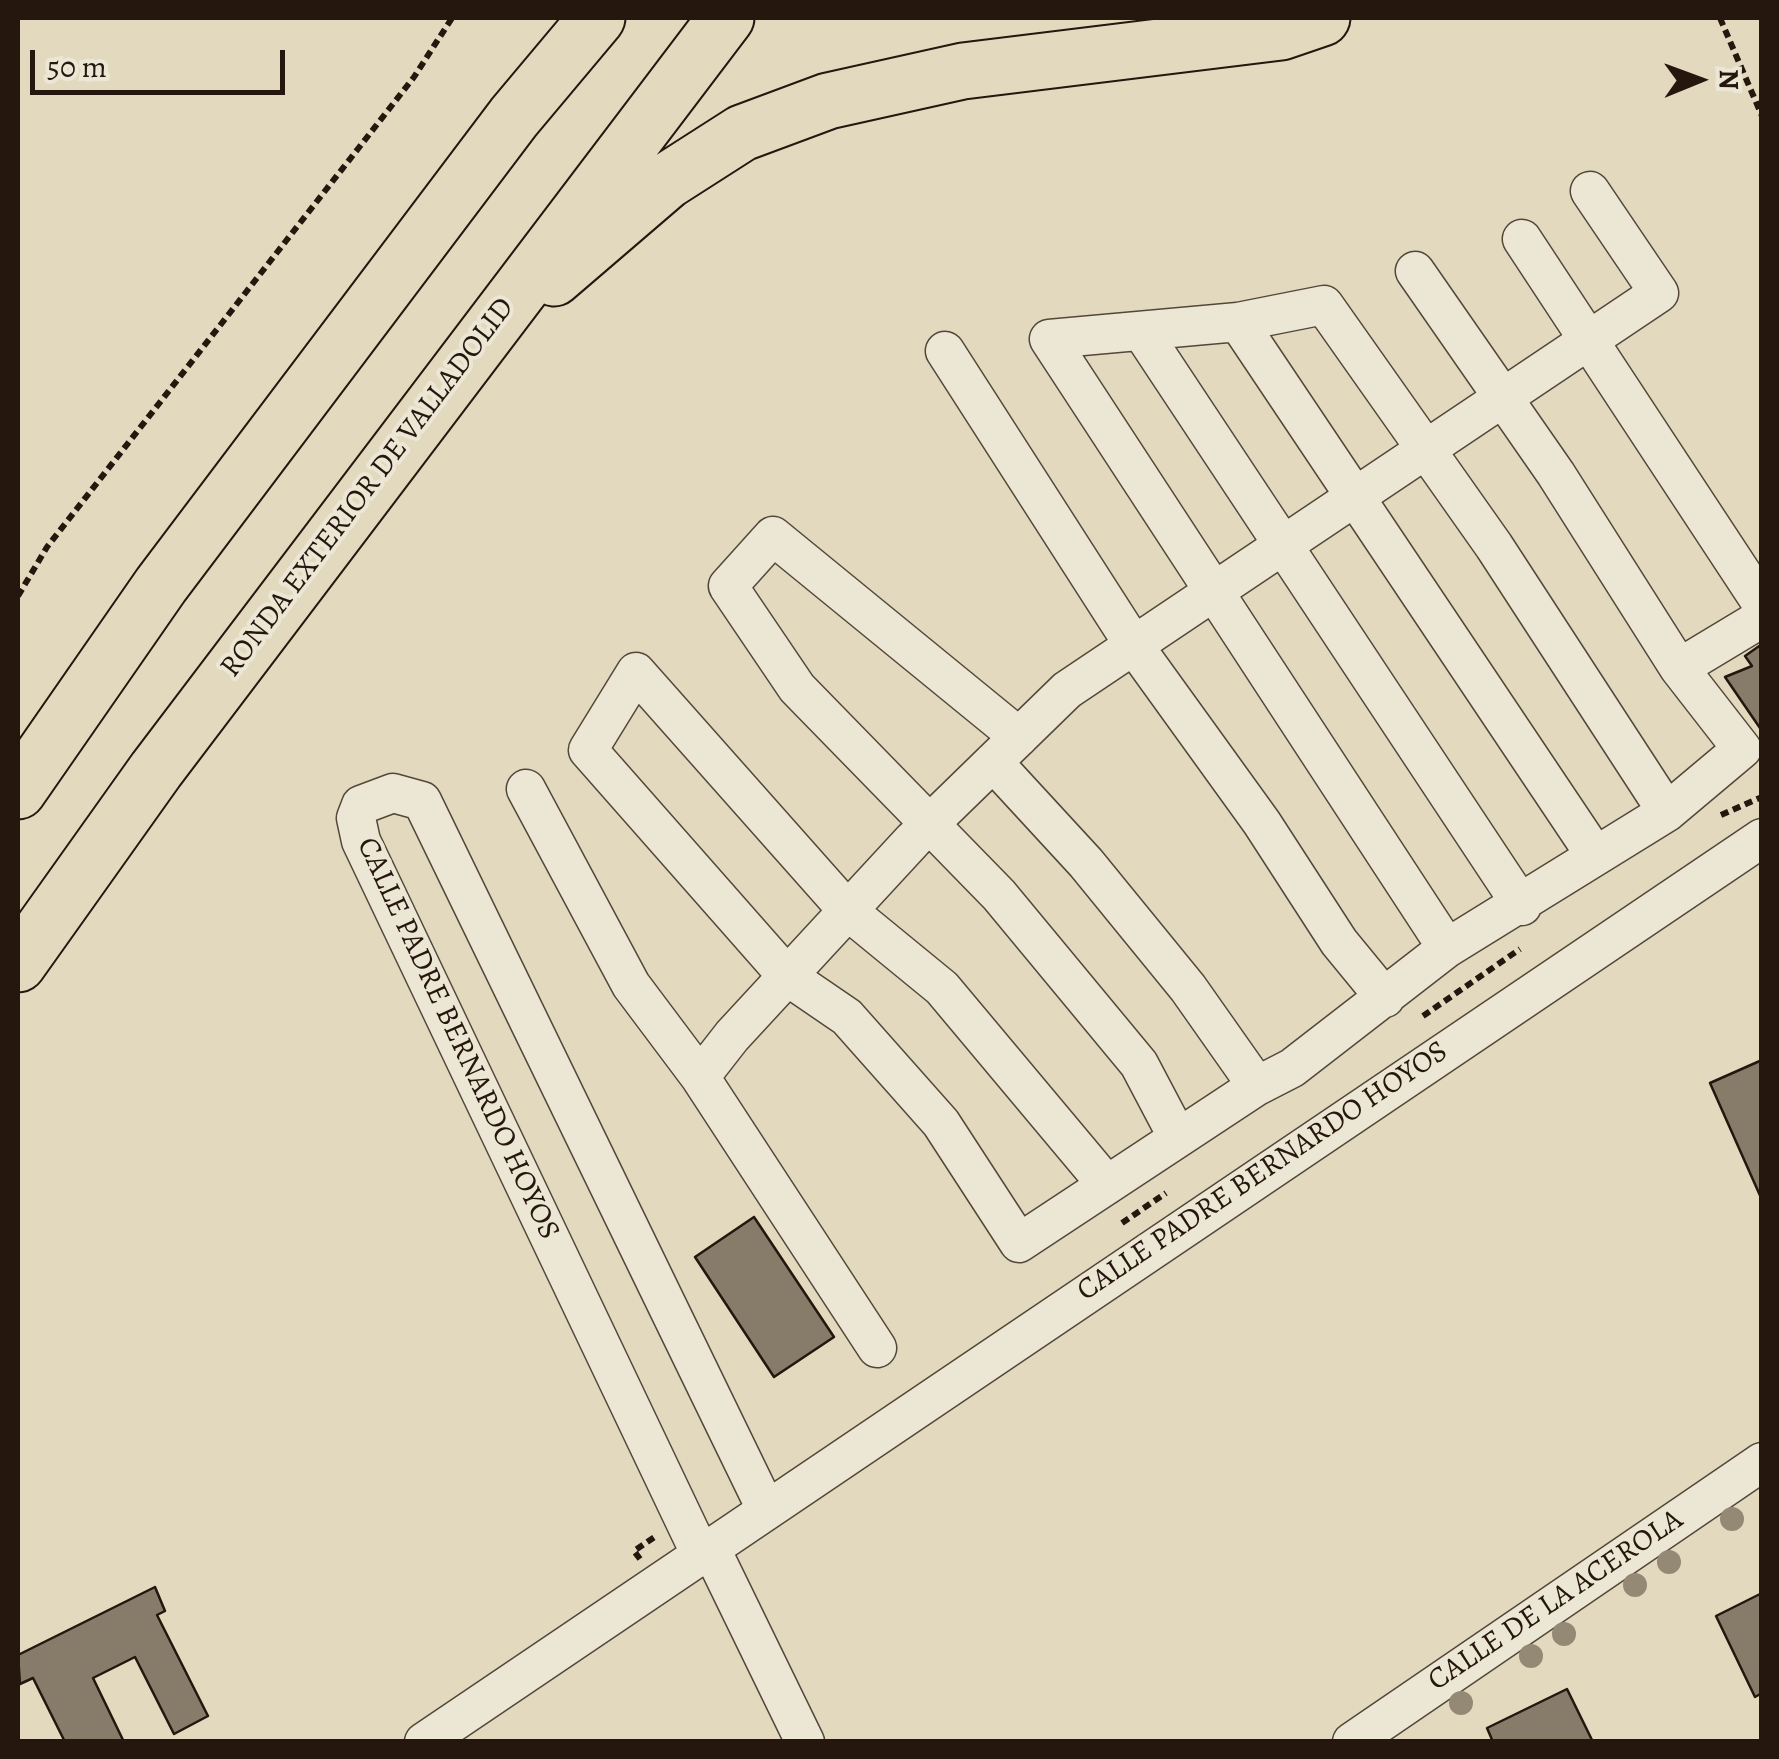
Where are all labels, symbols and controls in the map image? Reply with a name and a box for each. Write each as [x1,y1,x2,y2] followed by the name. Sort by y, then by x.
[35,30,290,92] scale bar
[1649,30,1749,130] north arrow
[47,47,107,87] text: 50 m
[1710,69,1748,90] text: N
[213,291,523,685] street label: RONDA EXTERIOR DE VALLADOLID
[348,832,566,1246] street label: CALLE PADRE BERNARDO HOYOS
[1071,1034,1455,1310] street label: CALLE PADRE BERNARDO HOYOS
[1422,1502,1690,1700] street label: CALLE DE LA ACEROLA

